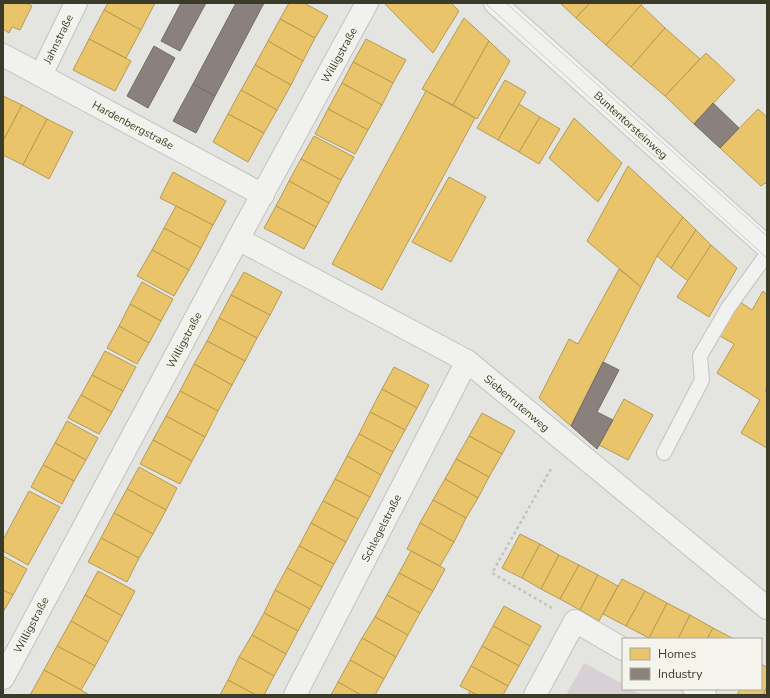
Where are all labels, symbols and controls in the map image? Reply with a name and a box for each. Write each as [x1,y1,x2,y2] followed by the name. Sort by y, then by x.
[40,12,77,67] street label: Jahnstraße
[318,25,361,86] street label: Willigstraße
[590,88,671,163] street label: Buntentorsteinweg
[89,98,176,153] street label: Hardenbergstraße
[163,309,206,371] street label: Willigstraße
[481,372,553,435] street label: Siebenrutenweg
[358,492,405,565] street label: Schlegelstraße
[10,594,53,656] street label: Willigstraße
[622,638,762,690] legend
[658,646,696,662] text: Homes
[658,666,703,682] text: Industry

